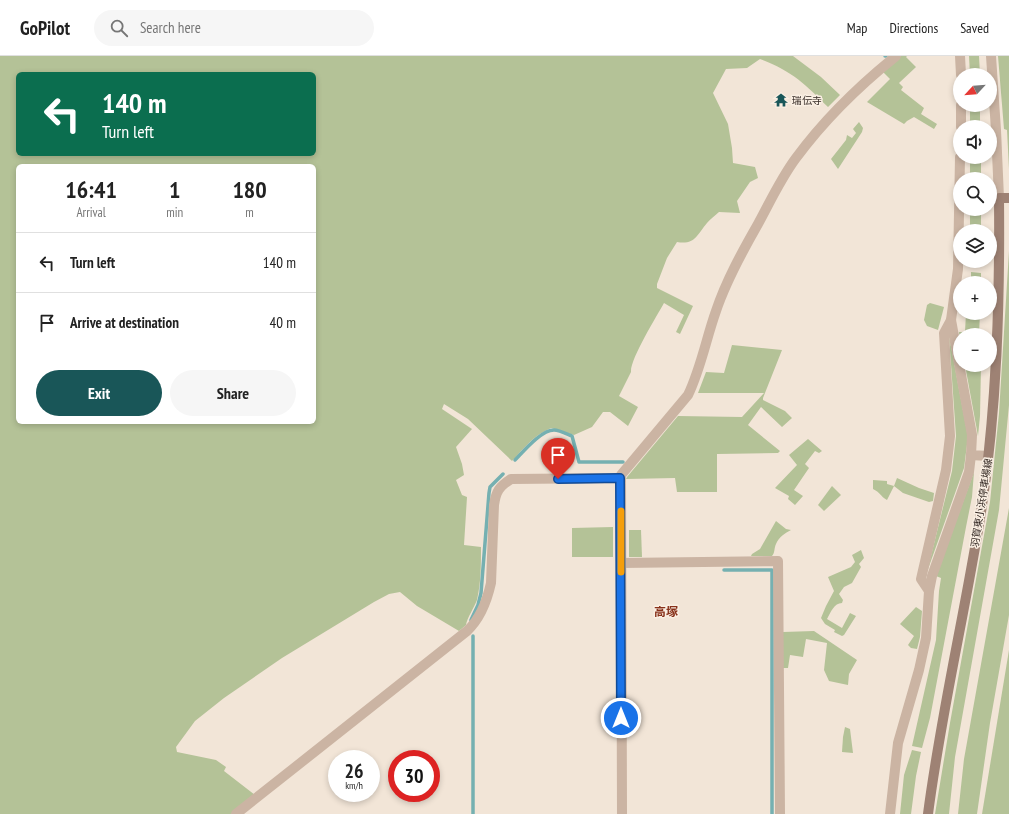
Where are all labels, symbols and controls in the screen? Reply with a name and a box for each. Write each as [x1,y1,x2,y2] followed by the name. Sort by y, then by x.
[94,10,374,46] search box
[20,16,70,40] text: GoPilot
[108,17,130,39] icon: search
[140,18,201,37] text: Search here
[847,19,867,37] text: Map
[889,19,938,37] text: Directions
[960,19,989,37] text: Saved
[953,68,997,112] north arrow
[953,68,997,372] map controls
[102,84,166,121] text: 140 m
[36,88,88,140] icon: left
[773,92,789,108] temple icon: 瑞伝寺
[792,94,822,107] place label: 瑞伝寺
[102,120,154,143] text: Turn left
[953,120,997,164] button: sound
[953,172,997,216] button: search
[65,174,117,205] text: 16:41
[169,174,180,205] text: 1
[232,174,267,205] text: 180
[76,204,106,221] text: Arrival
[166,204,183,221] text: min
[245,204,254,221] text: m
[953,224,997,268] button: layers
[36,252,58,274] icon: left
[70,253,115,272] text: Turn left
[263,253,296,272] text: 140 m
[953,276,997,320] button: +
[36,312,58,334] icon: arrive
[70,313,179,332] text: Arrive at destination
[270,313,296,332] text: 40 m
[953,328,997,372] button: −
[36,370,162,416] button: Exit
[170,370,296,416] button: Share
[541,438,575,479] pin
[547,444,569,466] icon: arrive
[968,458,995,549] street label: 羽賀東小浜停車場線
[654,604,678,619] district label: 高塚
[600,697,642,739] position arrow
[388,750,440,802] speed limit sign: 30
[344,758,364,784] text: 26
[345,779,363,792] text: km/h

